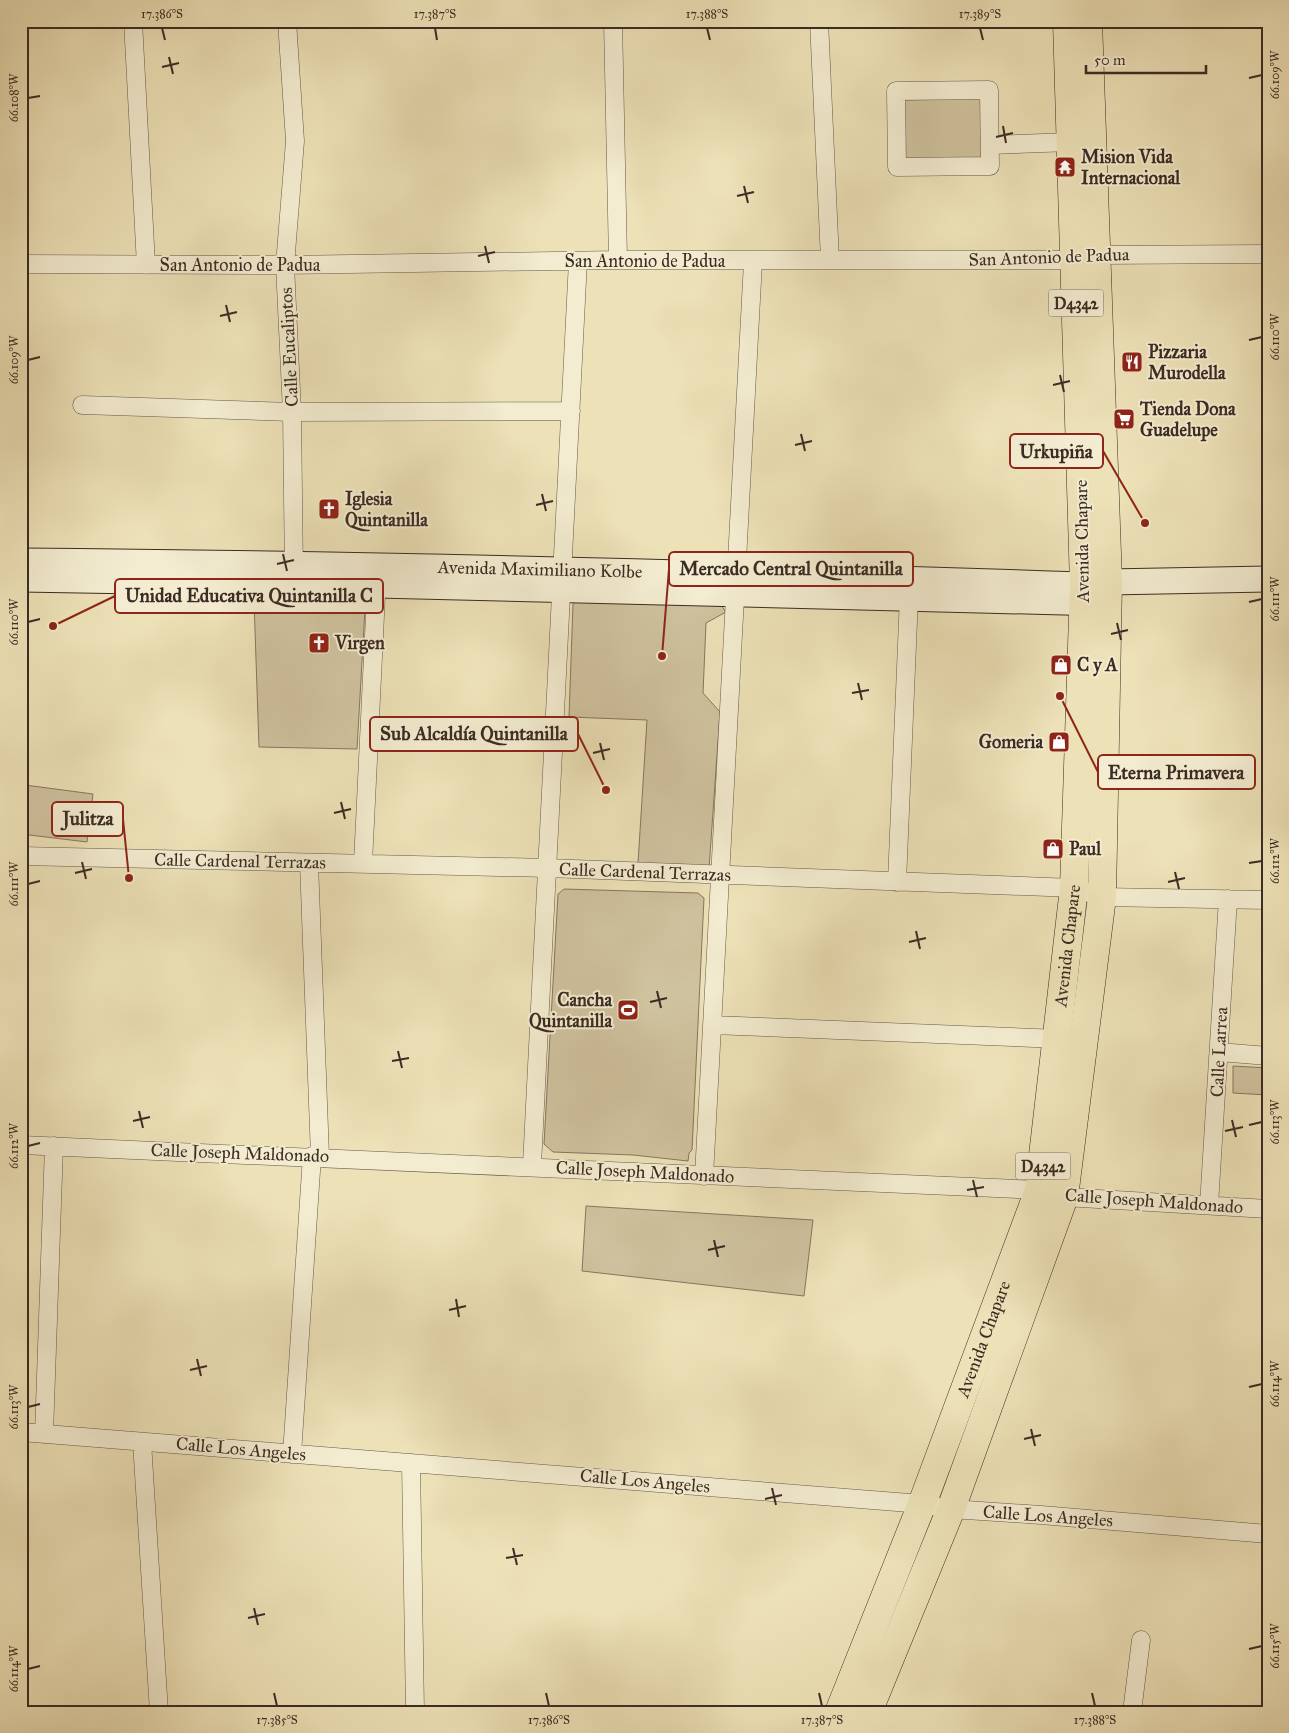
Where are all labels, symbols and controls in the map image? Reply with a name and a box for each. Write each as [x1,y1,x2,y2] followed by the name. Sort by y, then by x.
[141,7,183,21] text: 17.386°S
[414,7,456,21] text: 17.387°S
[686,7,728,21] text: 17.388°S
[959,7,1001,21] text: 17.389°S
[1086,42,1206,74] scale bar
[1268,50,1282,99] text: 66.109°W
[1094,51,1126,69] text: 50 m
[7,73,21,122] text: 66.108°W
[1081,146,1181,189] place label: Mision Vida Internacional
[1053,155,1077,179] temple icon: Mision Vida Internacional
[968,243,1130,271] street label: San Antonio de Padua
[565,250,726,272] street label: San Antonio de Padua
[160,254,321,276] street label: San Antonio de Padua
[275,287,303,407] street label: Calle Eucaliptos
[1048,290,1104,316] road number: D4342
[1268,313,1282,360] text: 66.110°W
[7,335,21,384] text: 66.109°W
[1148,341,1226,384] place label: Pizzaria Murodella
[1120,350,1144,374] restaurant icon: Pizzaria Murodella
[1139,398,1236,442] place label: Tienda Dona Guadelupe
[1112,407,1136,431] supermarket icon: Tienda Dona Guadelupe
[1010,434,1103,468] callout: Urkupiña
[1019,440,1094,464] text: Urkupiña
[1070,479,1094,604] street label: Avenida Chapare
[345,488,428,532] place label: Iglesia Quintanilla
[317,497,341,521] church icon: Iglesia Quintanilla
[669,552,913,586] callout: Mercado Central Quintanilla
[436,556,643,583] street label: Avenida Maximiliano Kolbe
[679,557,904,581] text: Mercado Central Quintanilla
[1268,576,1282,621] text: 66.111°W
[115,579,383,613] callout: Unidad Educativa Quintanilla C
[125,584,373,608] text: Unidad Educativa Quintanilla C
[7,598,21,645] text: 66.110°W
[307,631,331,655] church icon: Virgen
[334,632,385,655] place label: Virgen
[1049,653,1073,677] shop icon: C y A
[1077,654,1118,677] place label: C y A
[370,717,578,751] callout: Sub Alcaldía Quintanilla
[380,722,569,746] text: Sub Alcaldía Quintanilla
[1047,730,1071,754] shop icon: Gomeria
[979,731,1043,753] place label: Gomeria
[1098,755,1255,789] callout: Eterna Primavera
[1108,761,1245,784] text: Eterna Primavera
[52,802,123,836] callout: Julitza
[59,807,115,831] text: Julitza
[1041,837,1065,861] shop icon: Paul
[1268,837,1282,884] text: 66.112°W
[1069,838,1102,860] place label: Paul
[154,849,326,873] street label: Calle Cardenal Terrazas
[559,858,731,886] street label: Calle Cardenal Terrazas
[7,861,21,906] text: 66.111°W
[1049,883,1085,1009] street label: Avenida Chapare
[529,989,612,1033] place label: Cancha Quintanilla
[616,998,640,1022] sports icon: Cancha Quintanilla
[1206,1006,1232,1098] street label: Calle Larrea
[1268,1099,1282,1144] text: 66.113°W
[7,1122,21,1169] text: 66.112°W
[150,1139,330,1168] street label: Calle Joseph Maldonado
[1016,1152,1070,1180] road number: D4342
[555,1156,735,1189] street label: Calle Joseph Maldonado
[1064,1184,1244,1219] street label: Calle Joseph Maldonado
[951,1277,1015,1402] street label: Avenida Chapare
[1268,1360,1282,1407] text: 66.114°W
[7,1384,21,1429] text: 66.113°W
[175,1432,307,1467] street label: Calle Los Angeles
[579,1464,711,1499] street label: Calle Los Angeles
[982,1500,1114,1533] street label: Calle Los Angeles
[1268,1623,1282,1669] text: 66.115°W
[7,1645,21,1692] text: 66.114°W
[256,1713,298,1727] text: 17.385°S
[528,1713,570,1727] text: 17.386°S
[801,1713,843,1727] text: 17.387°S
[1074,1713,1116,1727] text: 17.388°S

